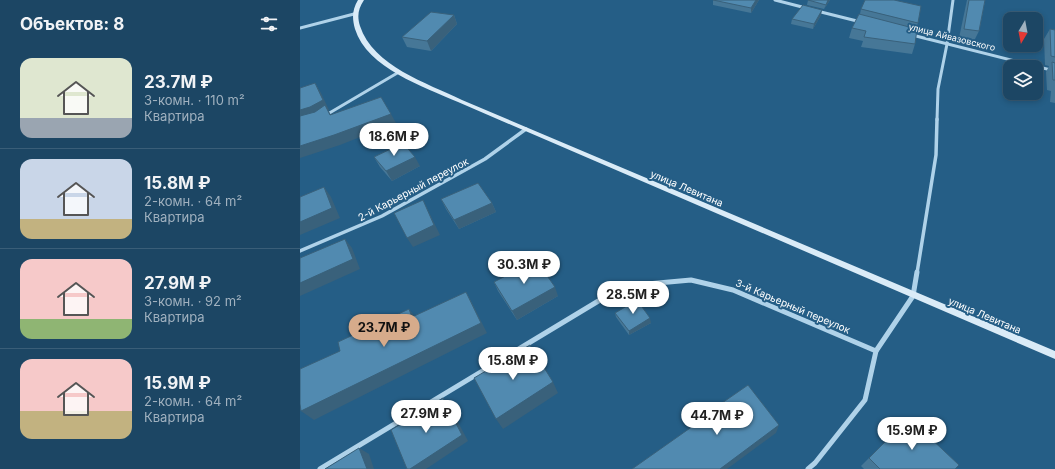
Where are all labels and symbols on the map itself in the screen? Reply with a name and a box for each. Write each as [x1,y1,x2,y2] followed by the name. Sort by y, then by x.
[1003,12,1043,52] north arrow
[907,21,997,53] street label: улица Айвазовского
[357,123,431,157] pin: 18.6M ₽
[356,155,471,223] street label: 2-й Карьерный переулок
[649,167,725,209] street label: улица Левитана
[487,251,561,285] pin: 30.3M ₽
[734,276,853,336] street label: 3-й Карьерный переулок
[596,281,670,315] pin: 28.5M ₽
[947,294,1023,336] street label: улица Левитана
[347,314,421,348] pin: 23.7M ₽
[476,347,550,381] pin: 15.8M ₽
[389,400,463,434] pin: 27.9M ₽
[680,402,754,436] pin: 44.7M ₽
[875,417,949,451] pin: 15.9M ₽

